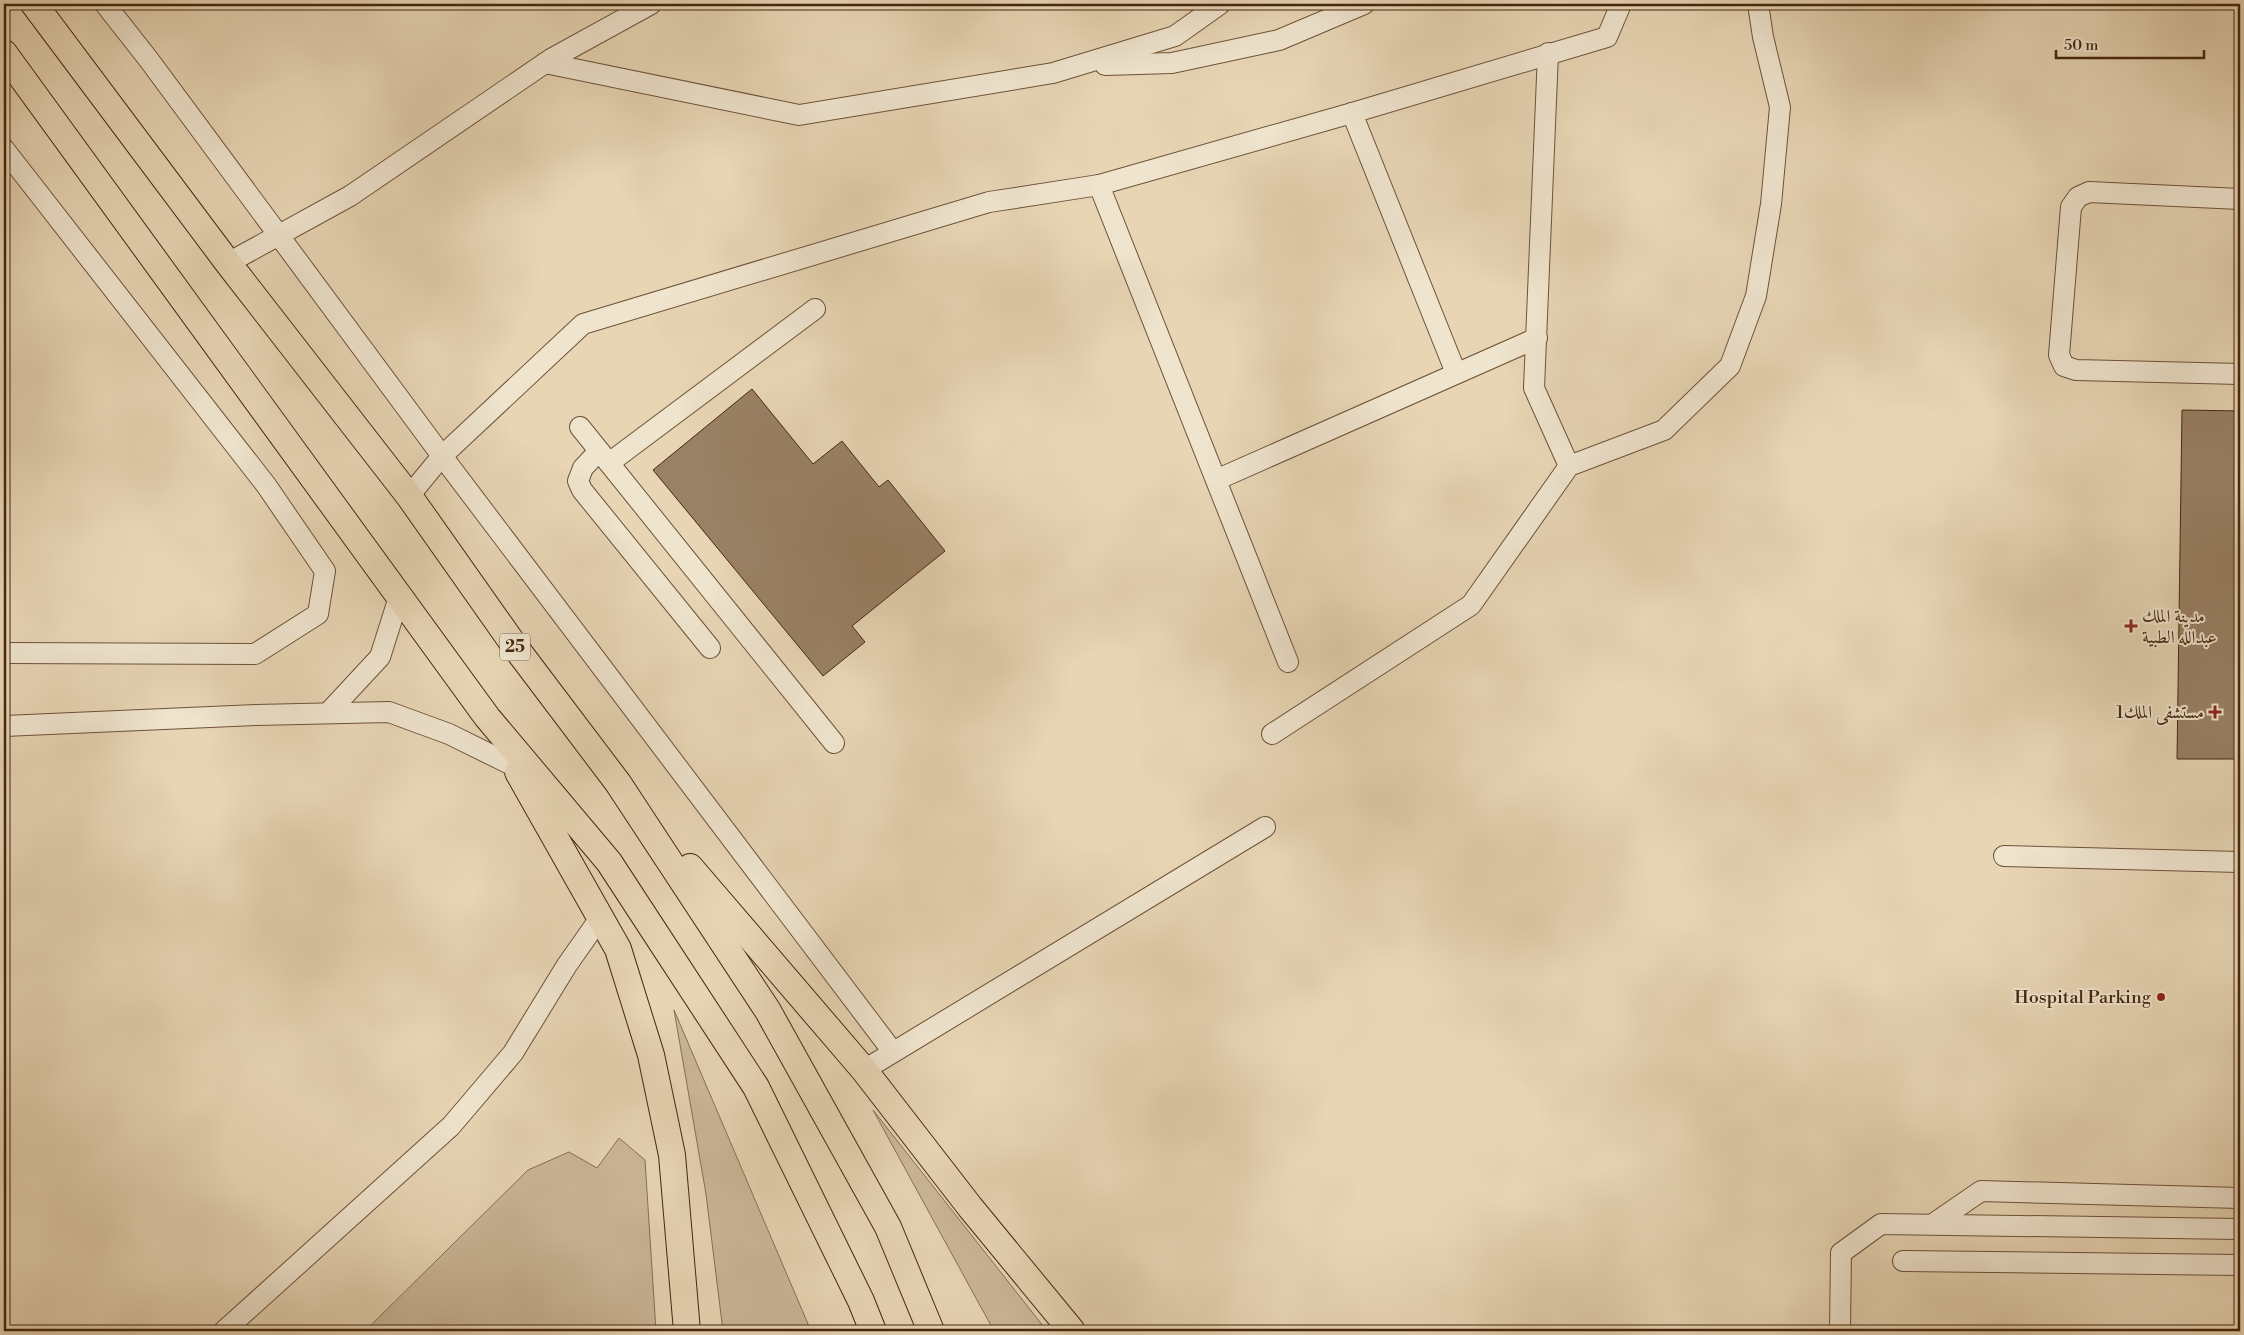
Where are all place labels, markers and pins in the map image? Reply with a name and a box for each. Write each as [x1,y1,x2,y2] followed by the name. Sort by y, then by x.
[2142,605,2217,649] place label: مدينة الملك عبدالله الطبية
[2124,619,2138,633] marker: مدينة الملك عبدالله الطبية
[2116,701,2204,725] place label: مستشفى الملك1
[2208,705,2222,719] marker: مستشفى الملك1
[2014,986,2152,1009] place label: Hospital Parking
[2155,991,2167,1003] marker: Hospital Parking

